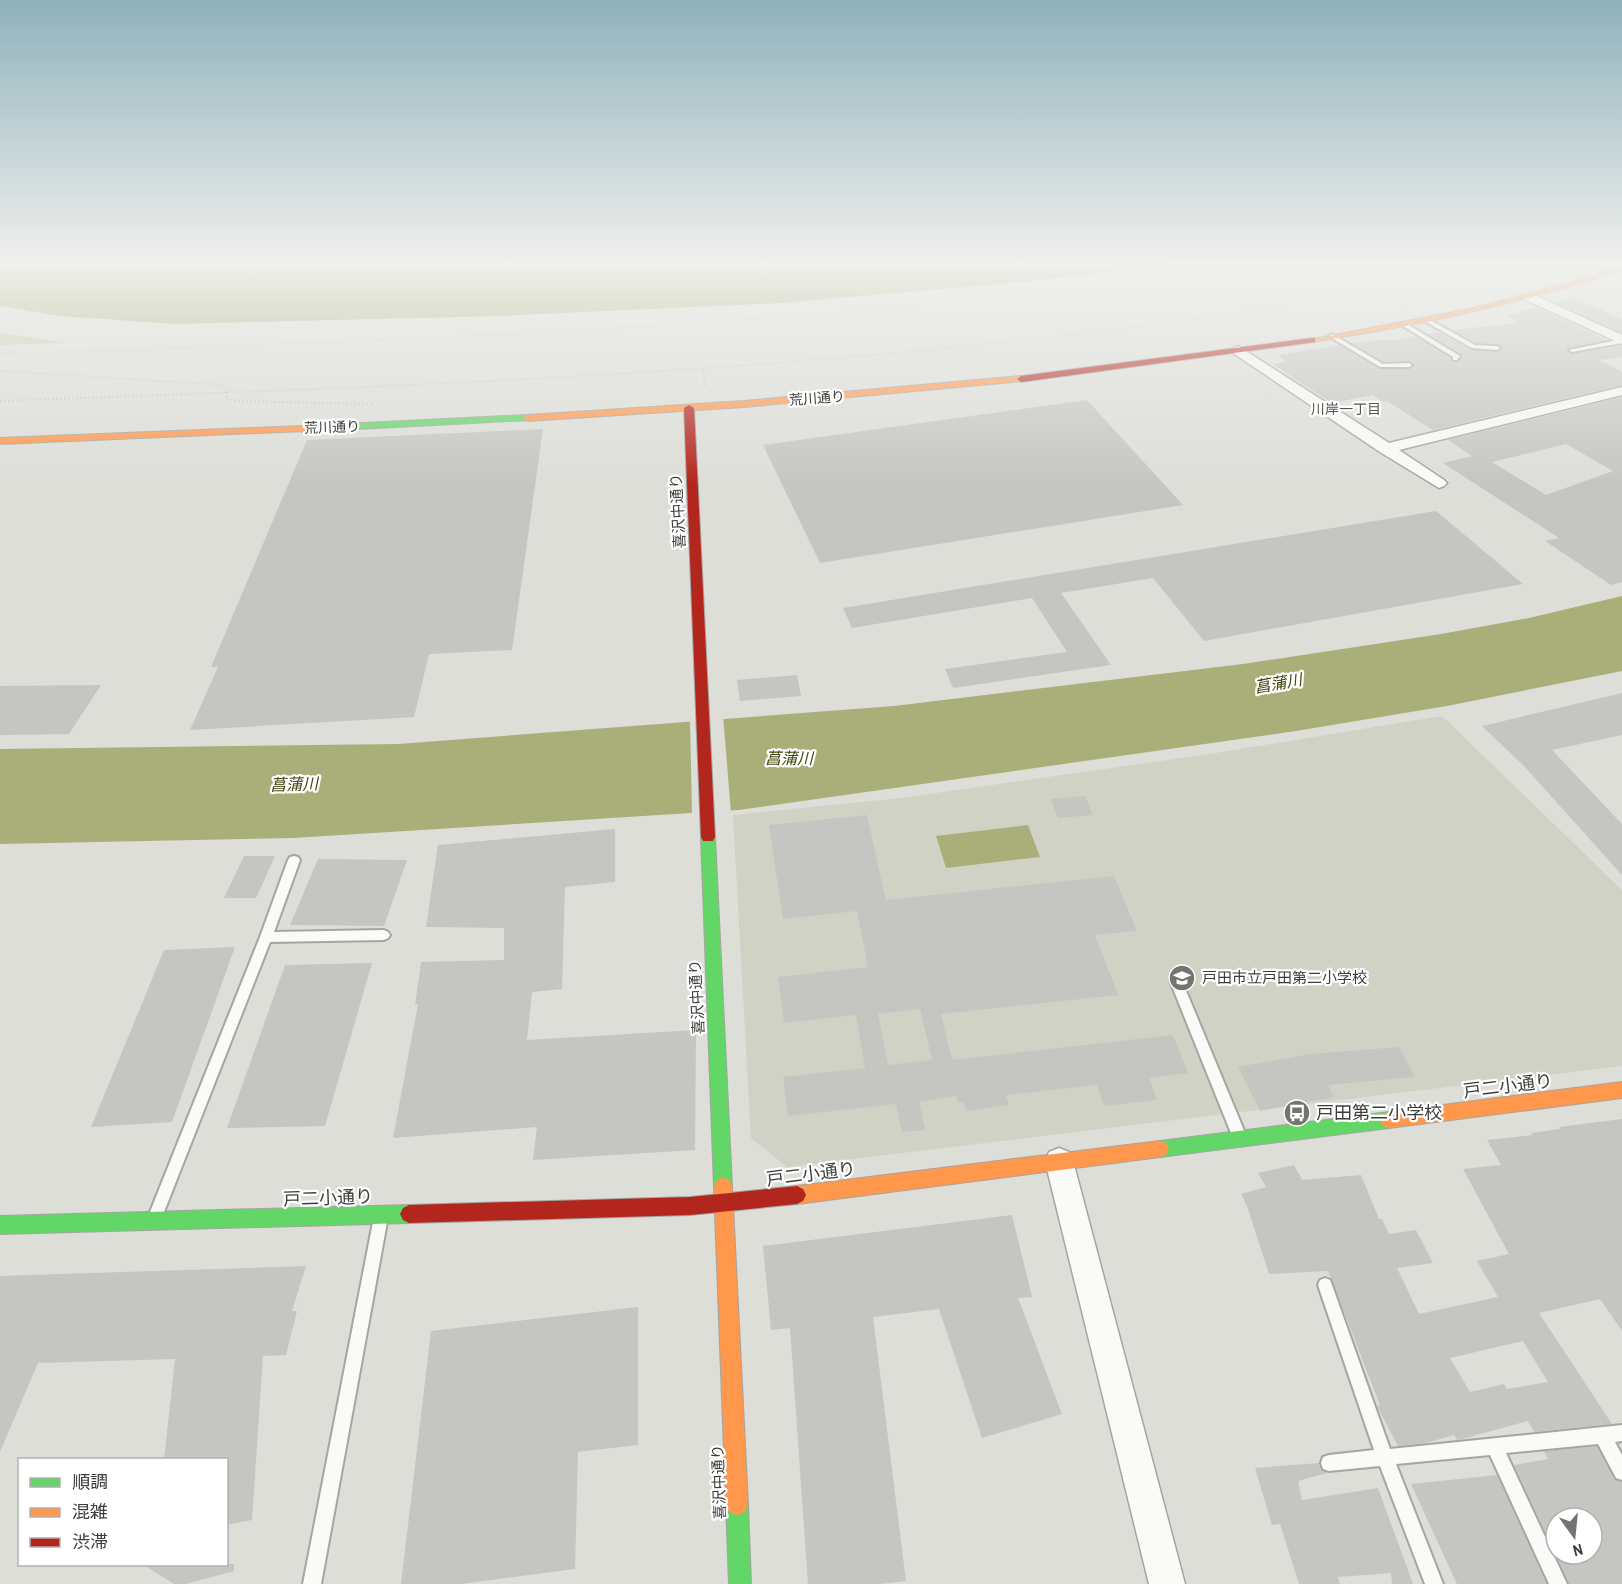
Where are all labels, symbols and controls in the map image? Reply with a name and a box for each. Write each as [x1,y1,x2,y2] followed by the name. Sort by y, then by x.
[788,387,846,409] street label: 荒川通り
[1311,400,1381,418] district label: 川岸一丁目
[304,417,360,437] street label: 荒川通り
[665,473,690,549] street label: 喜沢中通り
[1252,668,1306,698] water label: 菖蒲川
[765,747,815,769] water label: 菖蒲川
[270,772,320,796] water label: 菖蒲川
[684,959,709,1035] street label: 喜沢中通り
[1167,963,1197,993] school or university icon: 戸田市立戸田第二小学校
[1202,967,1367,988] place label: 戸田市立戸田第二小学校
[1462,1068,1554,1103] street label: 戸二小通り
[1282,1098,1312,1128] bus stop icon: 戸田第二小学校
[1316,1100,1442,1125] place label: 戸田第二小学校
[765,1156,857,1191] street label: 戸二小通り
[283,1183,373,1212] street label: 戸二小通り
[707,1444,730,1520] street label: 喜沢中通り
[18,1458,228,1566] legend
[72,1469,108,1494] text: 順調
[72,1499,108,1524] text: 混雑
[1544,1506,1604,1566] north arrow
[72,1529,108,1554] text: 渋滞
[1570,1539,1585,1562] text: N

